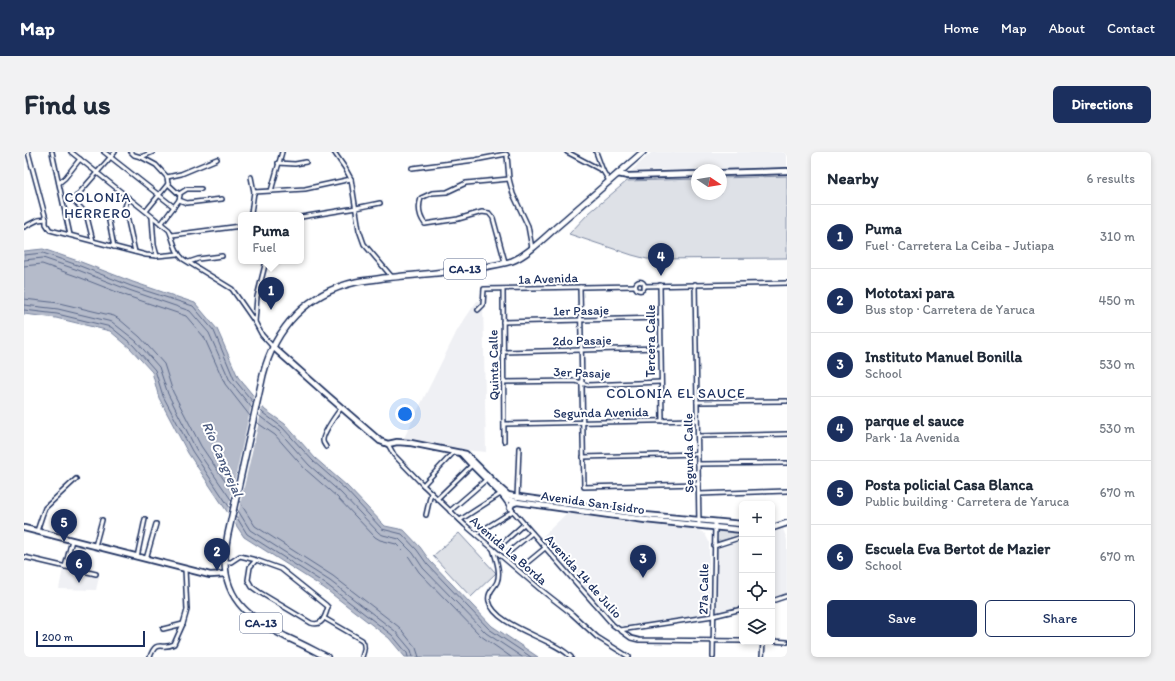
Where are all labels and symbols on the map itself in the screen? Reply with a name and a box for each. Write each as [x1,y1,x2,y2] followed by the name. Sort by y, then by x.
[691,164,727,200] north arrow
[64,189,132,222] district label: COLONIA HERRERO
[648,243,674,276] pin: 4
[444,259,486,279] road number: CA-13
[518,270,579,287] street label: 1a Avenida
[258,277,284,310] pin: 1
[553,303,609,318] street label: 1er Pasaje
[643,305,658,377] street label: Tercera Calle
[485,330,502,400] street label: Quinta Calle
[552,332,612,349] street label: 2do Pasaje
[553,364,611,381] street label: 3er Pasaje
[606,385,746,402] district label: COLONIA EL SAUCE
[395,404,415,424] your location
[553,404,649,421] street label: Segunda Avenida
[680,413,697,493] street label: Segunda Calle
[198,419,247,500] water label: Río Cangrejal
[540,488,646,517] street label: Avenida San Isidro
[51,509,77,542] pin: 5
[467,513,550,588] street label: Avenida La Borda
[542,531,625,622] street label: Avenida 14 de Julio
[204,538,230,571] pin: 2
[630,545,656,578] pin: 3
[66,550,92,583] pin: 6
[696,563,711,615] street label: 27a Calle
[240,613,282,633] road number: CA-13
[36,629,145,648] scale bar

